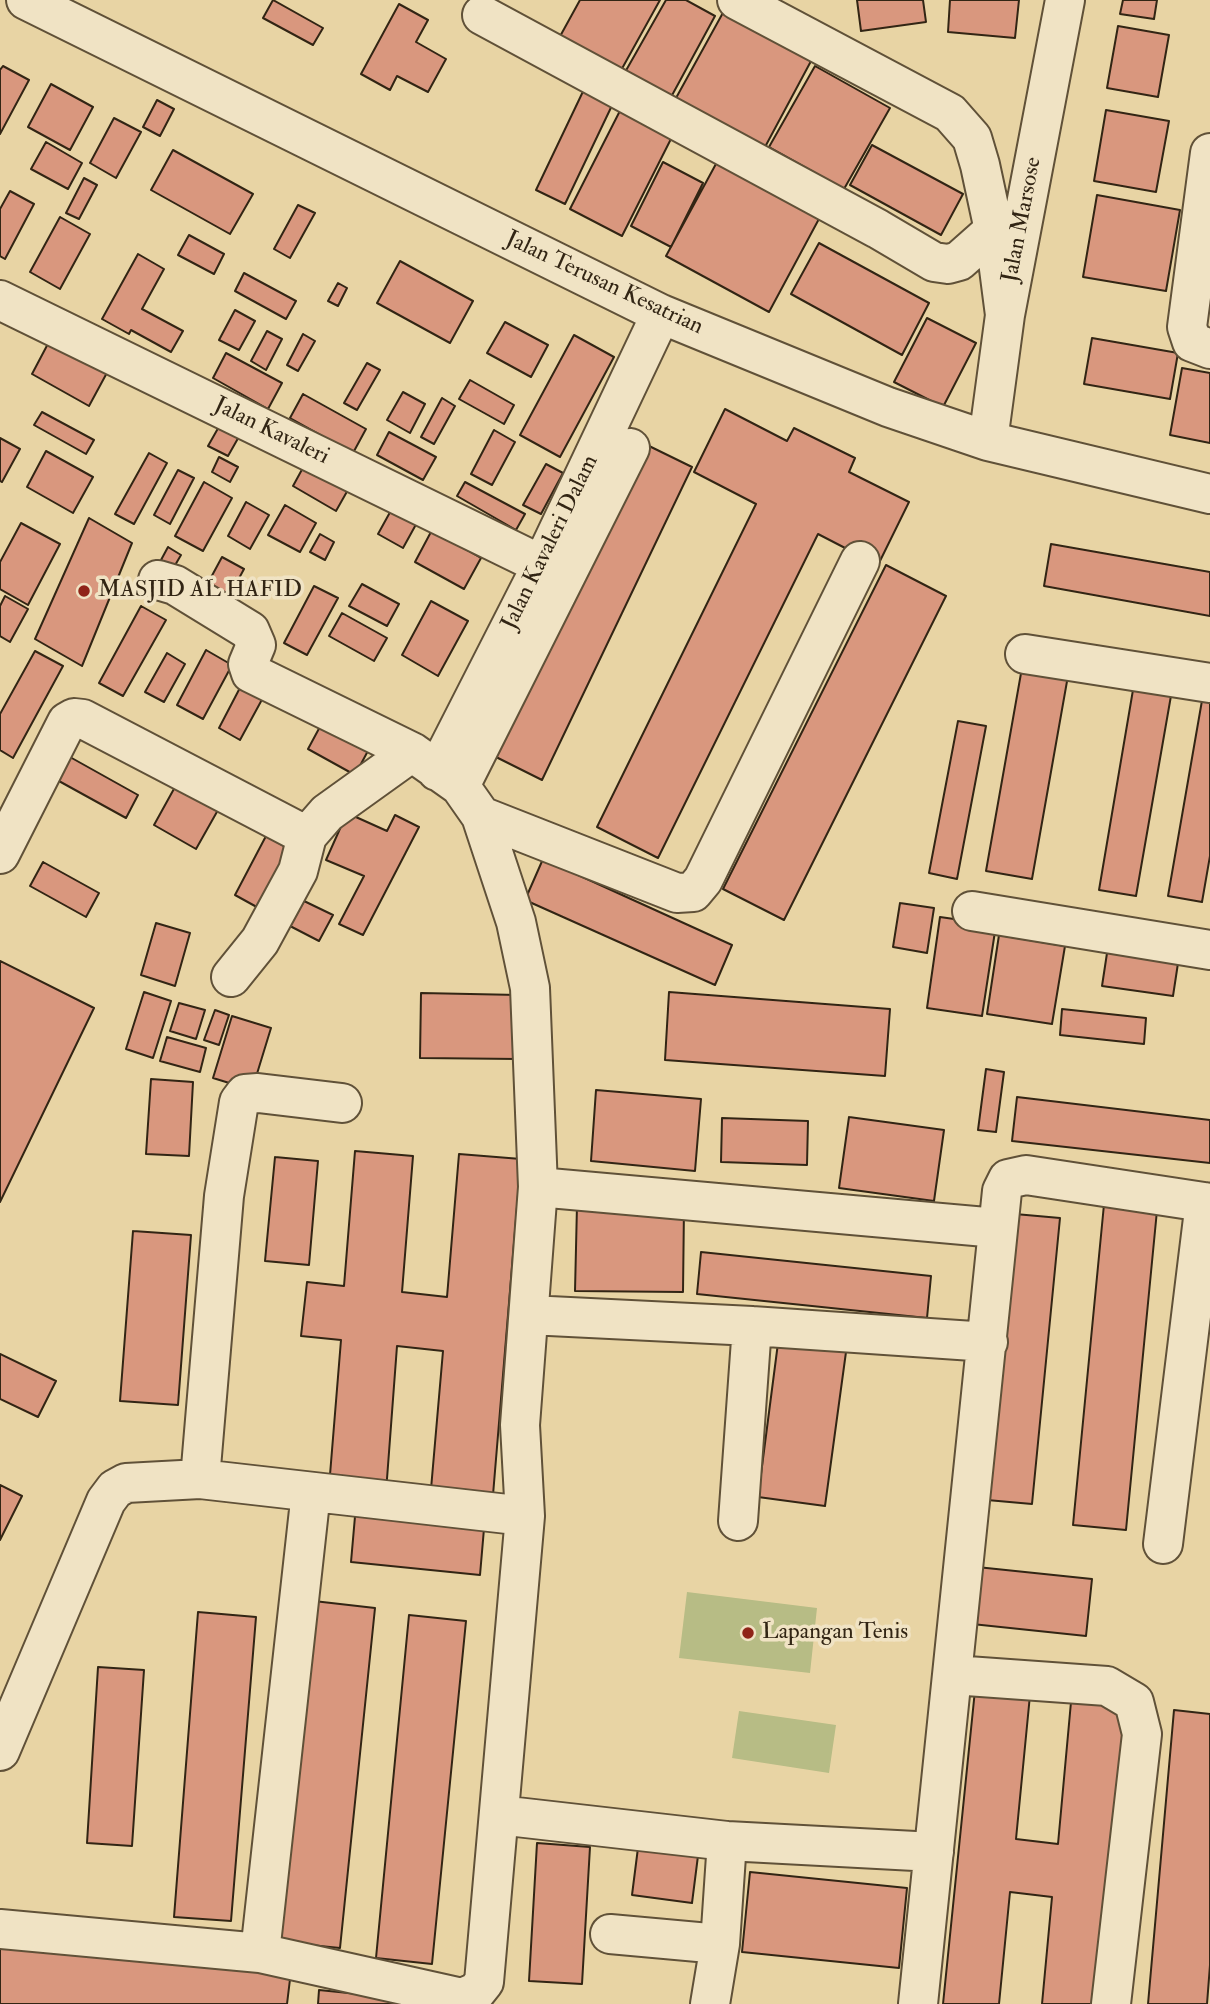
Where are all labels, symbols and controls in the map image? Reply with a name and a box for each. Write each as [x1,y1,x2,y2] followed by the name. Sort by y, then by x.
[997,155,1049,285] street label: Jalan Marsose
[501,226,707,342] street label: Jalan Terusan Kesatrian
[209,392,333,472] street label: Jalan Kavaleri
[497,451,605,635] street label: Jalan Kavaleri Dalam
[98,577,302,605] place label: MASJID AL HAFID
[76,583,92,599] marker: MASJID AL HAFID
[762,1619,908,1647] place label: Lapangan Tenis
[740,1625,756,1641] marker: Lapangan Tenis

